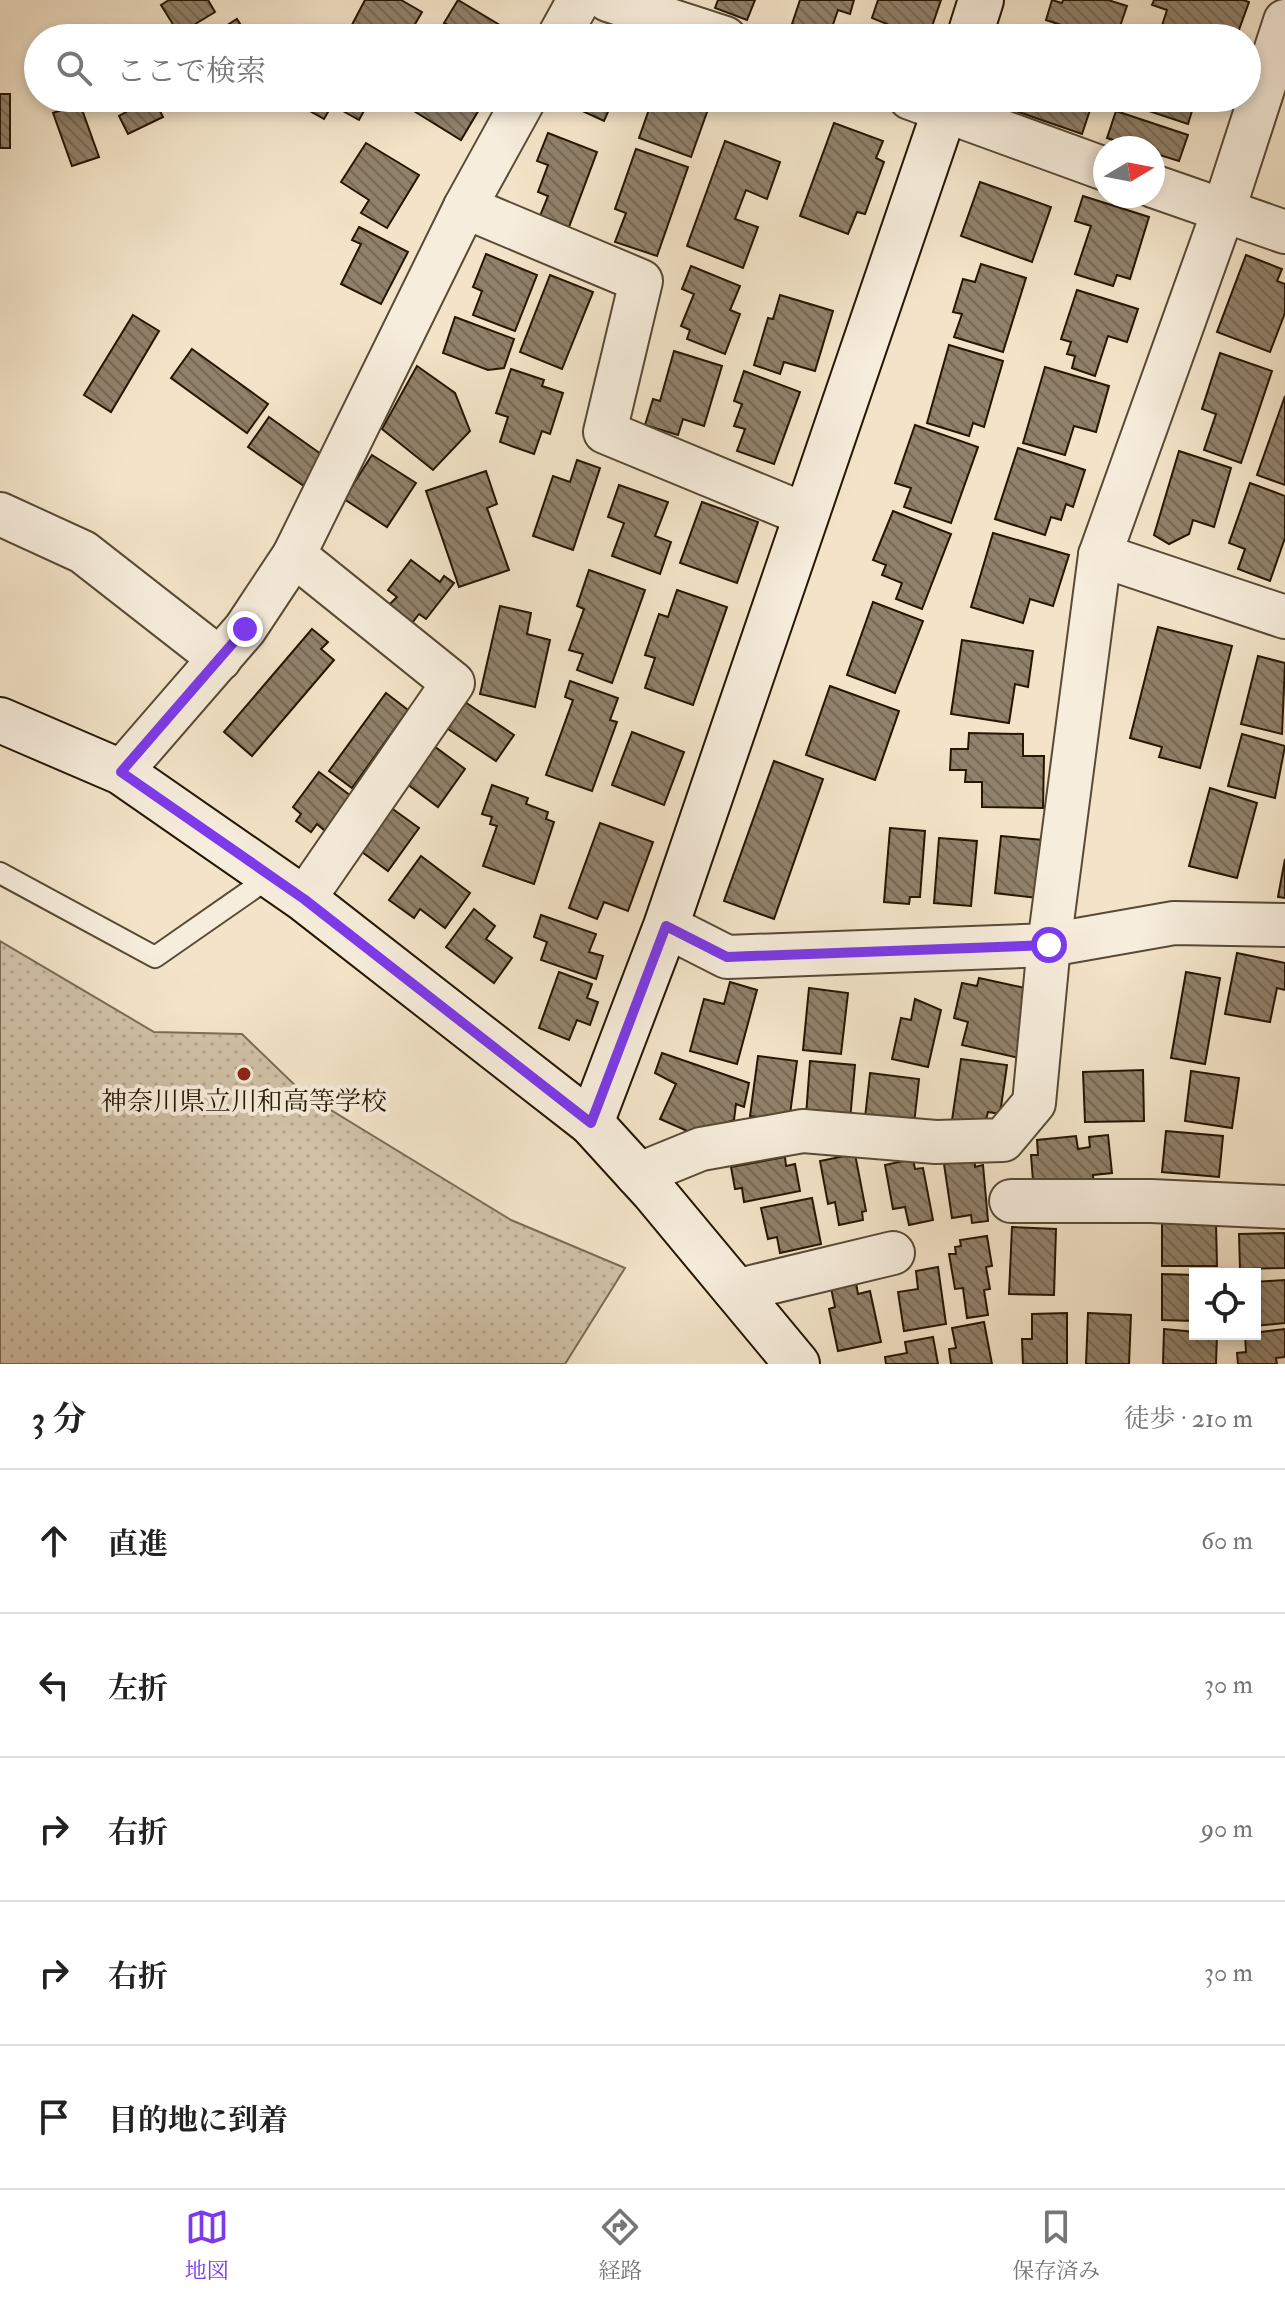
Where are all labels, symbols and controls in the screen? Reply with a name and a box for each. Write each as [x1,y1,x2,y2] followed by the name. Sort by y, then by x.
[24,24,1261,112] search box
[52,46,96,90] icon: search
[116,53,266,90] text: ここで検索
[1093,136,1165,208] north arrow
[227,611,263,647] route end
[1031,927,1067,963] route start
[235,1065,253,1083] marker: 神奈川県立川和高等学校
[101,1086,387,1118] place label: 神奈川県立川和高等学校
[1189,1268,1261,1340] map controls
[1189,1268,1261,1340] button: locate
[32,1398,86,1441] text: 3 分
[1124,1403,1253,1435] text: 徒歩 · 210 m
[32,1519,76,1563] icon: ahead
[1201,1525,1253,1557] text: 60 m
[108,1526,168,1563] text: 直進
[32,1663,76,1707] icon: left
[1204,1669,1253,1701] text: 30 m
[108,1670,168,1707] text: 左折
[32,1807,76,1851] icon: right
[1201,1813,1253,1845] text: 90 m
[108,1814,168,1851] text: 右折
[32,1951,76,1995] icon: right
[1204,1957,1253,1989] text: 30 m
[108,1958,168,1995] text: 右折
[32,2095,76,2139] icon: arrive
[108,2102,288,2139] text: 目的地に到着
[185,2205,229,2285] tab: 地図
[598,2205,642,2285] tab: 経路
[1012,2205,1100,2285] tab: 保存済み

